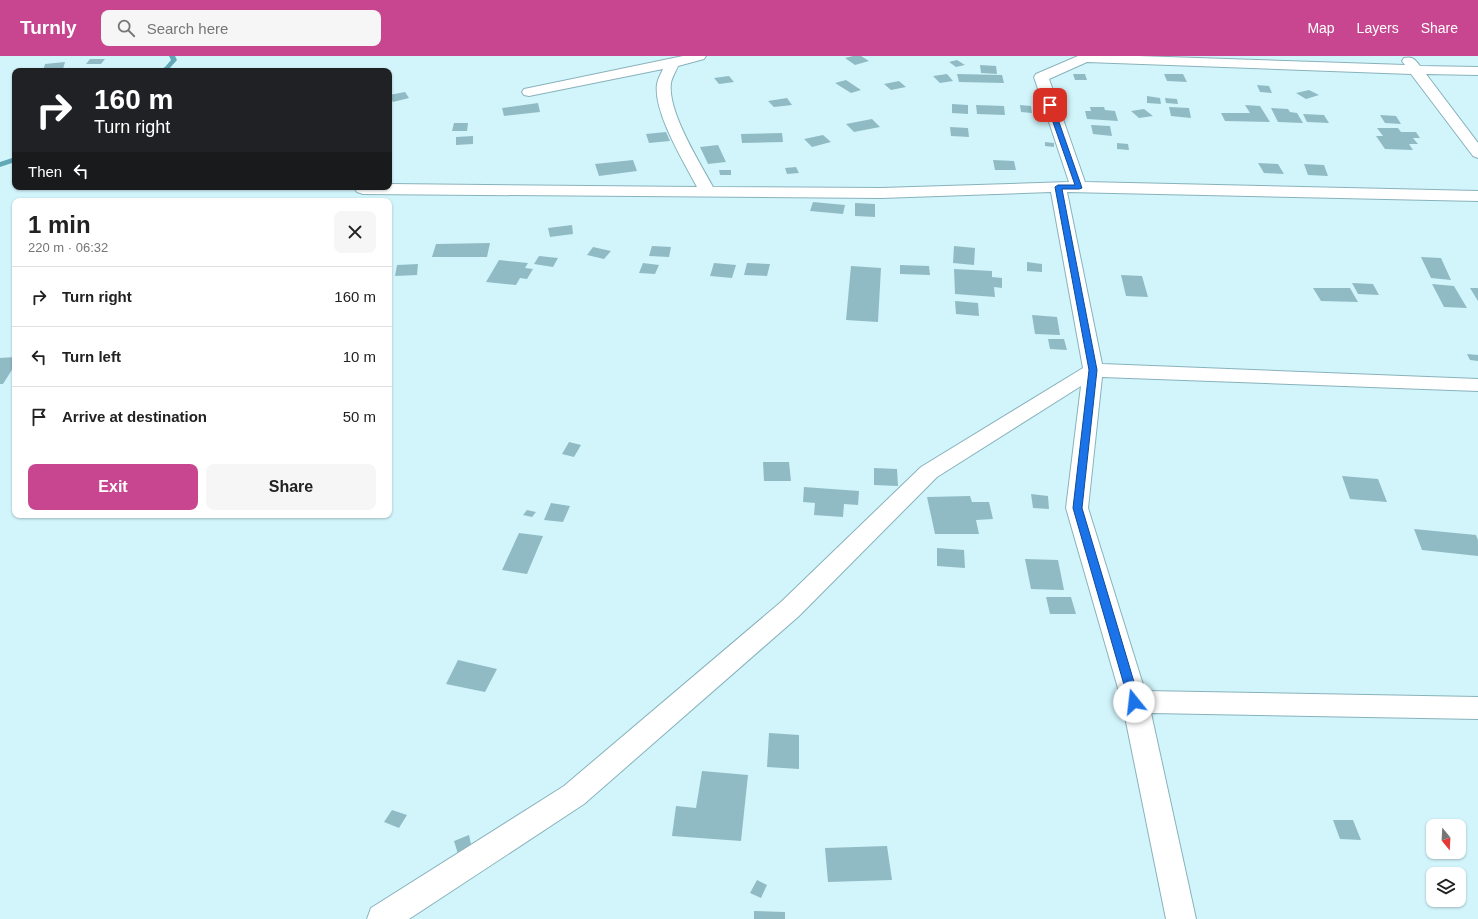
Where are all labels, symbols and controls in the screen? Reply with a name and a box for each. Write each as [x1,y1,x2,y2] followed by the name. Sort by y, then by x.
[101,10,381,46] search box
[20,17,77,38] text: Turnly
[115,17,137,39] icon: search
[147,20,228,37] text: Search here
[1307,20,1335,36] text: Map
[1357,20,1399,36] text: Layers
[1421,20,1458,36] text: Share
[28,84,80,136] icon: right
[94,84,173,115] text: 160 m
[1033,88,1067,122] pin
[1039,94,1061,116] icon: arrive
[94,117,170,137] text: Turn right
[70,160,92,182] icon: left
[28,163,62,180] text: Then
[28,211,91,238] text: 1 min
[334,211,376,253] button: close
[28,240,108,255] text: 220 m · 06:32
[28,286,50,308] icon: right
[62,288,132,305] text: Turn right
[334,288,376,305] text: 160 m
[28,346,50,368] icon: left
[62,348,121,365] text: Turn left
[343,348,376,365] text: 10 m
[28,406,50,428] icon: arrive
[62,408,207,425] text: Arrive at destination
[343,408,376,425] text: 50 m
[28,464,198,510] button: Exit
[206,464,376,510] button: Share
[1113,681,1155,723] position arrow
[1426,819,1466,859] north arrow
[1426,819,1466,907] map controls
[1426,867,1466,907] button: layers

